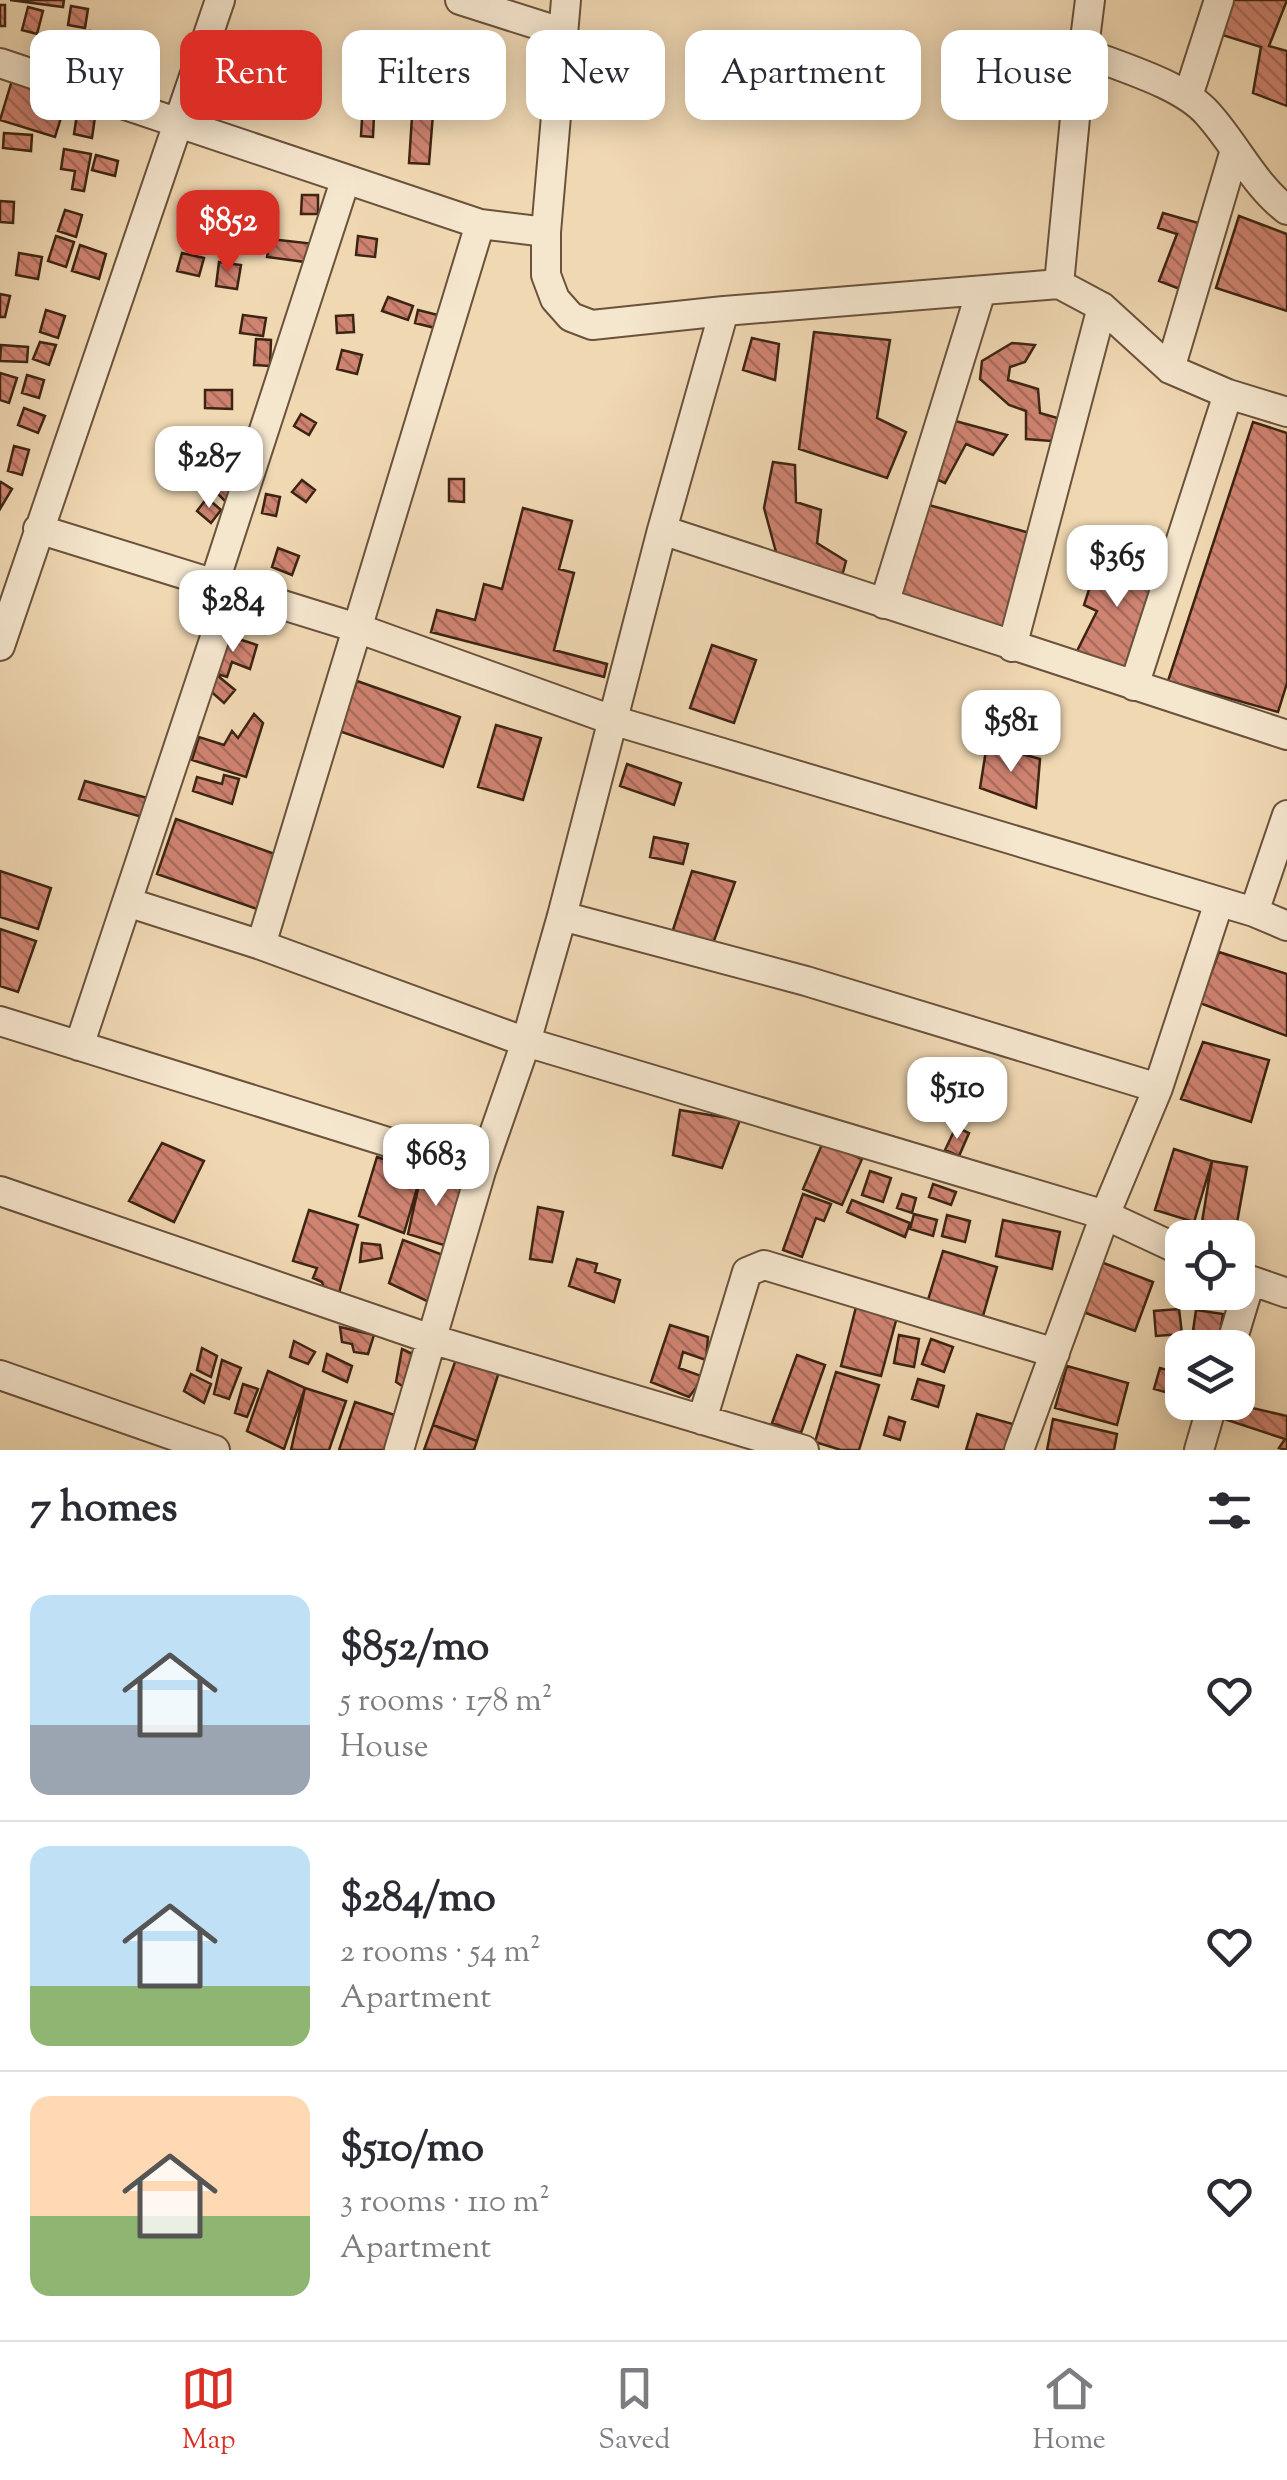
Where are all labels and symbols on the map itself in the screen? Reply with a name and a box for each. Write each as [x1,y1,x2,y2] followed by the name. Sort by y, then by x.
[169,190,287,275] pin: $852
[150,426,268,511] pin: $287
[1058,525,1176,610] pin: $365
[174,570,292,655] pin: $284
[952,690,1070,775] pin: $581
[898,1057,1016,1142] pin: $510
[377,1124,495,1209] pin: $683

